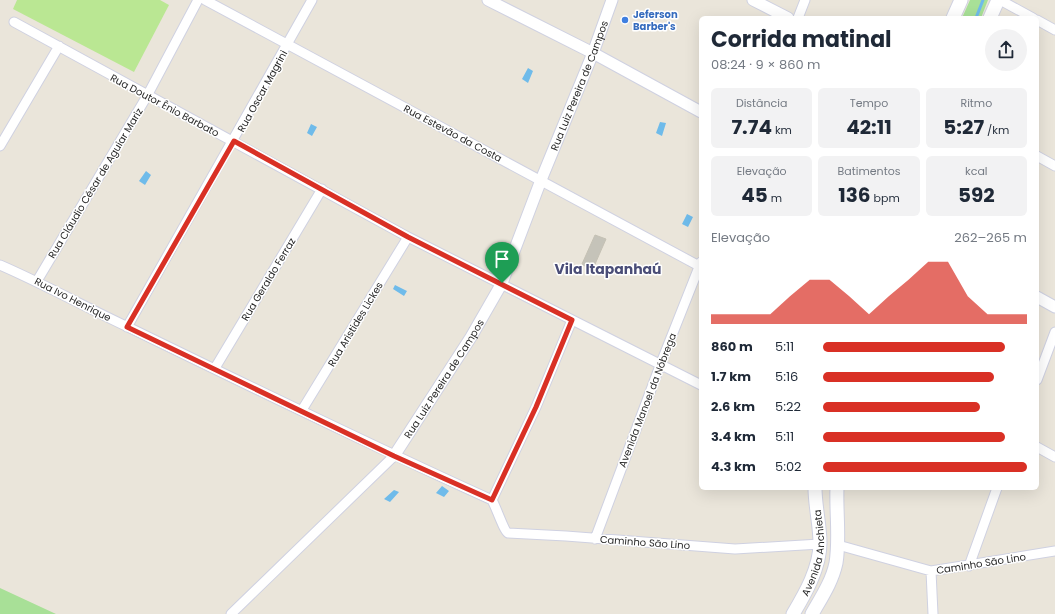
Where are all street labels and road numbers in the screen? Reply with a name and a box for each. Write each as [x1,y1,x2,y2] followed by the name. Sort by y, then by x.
[547,19,612,153] street label: Rua Luiz Pereira de Campos
[234,48,291,135] street label: Rua Oscar Magrini
[108,70,222,141] street label: Rua Doutor Ênio Barbato
[401,101,505,166] street label: Rua Estevão da Costa
[44,105,147,261] street label: Rua Cláudio César de Aguiar Mariz
[238,234,299,324] street label: Rua Geraldo Ferraz
[32,274,114,325] street label: Rua Ivo Henrique
[324,279,387,369] street label: Rua Aristides Lickes
[400,316,488,441] street label: Rua Luiz Pereira de Campos
[615,331,680,470] street label: Avenida Manoel da Nóbrega
[798,509,828,599] street label: Avenida Anchieta
[599,532,691,553] street label: Caminho São Lino
[935,549,1027,578] street label: Caminho São Lino

